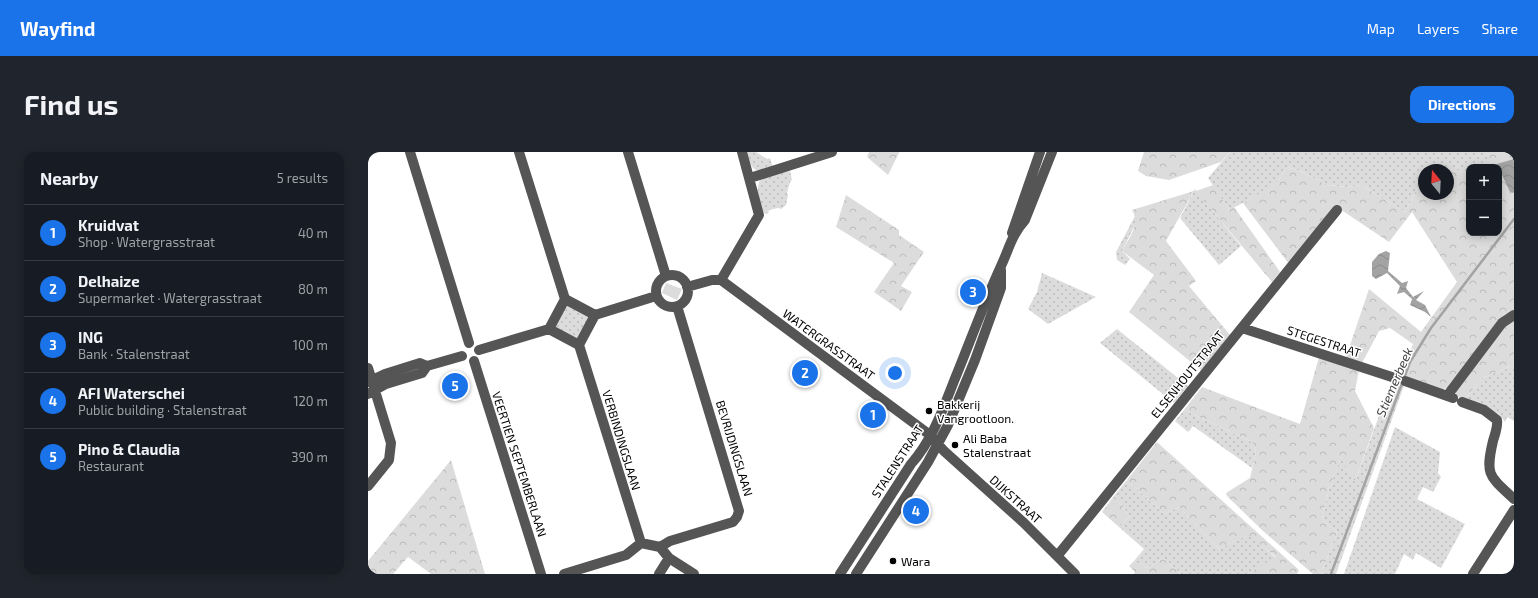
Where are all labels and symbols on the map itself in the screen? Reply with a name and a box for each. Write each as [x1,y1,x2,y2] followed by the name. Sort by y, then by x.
[1418,164,1454,200] north arrow
[960,277,986,307] pin: 3
[780,306,878,382] street label: WATERGRASSTRAAT
[1285,322,1363,360] street label: STEGESTRAAT
[1148,328,1226,420] street label: ELSENHOUTSTRAAT
[1372,345,1416,419] water label: Stiemerbeek
[792,358,818,388] pin: 2
[885,363,905,383] your location
[442,371,468,401] pin: 5
[600,388,644,492] street label: VERBINDINGSLAAN
[490,390,550,538] street label: VEERTIEN SEPTEMBERLAAN
[937,397,1014,425] place label: Bakkerij Vangrootloon.
[714,398,756,498] street label: BEVRIJDINGSLAAN
[860,400,886,430] pin: 1
[924,406,934,416] marker: Bakkerij Vangrootloon.
[868,422,926,500] street label: STALENSTRAAT
[963,431,1031,459] place label: Ali Baba Stalenstraat
[950,440,960,450] marker: Ali Baba Stalenstraat
[987,472,1045,526] street label: DIJKSTRAAT
[903,496,929,526] pin: 4
[901,554,930,568] place label: Wara
[888,556,898,566] marker: Wara

